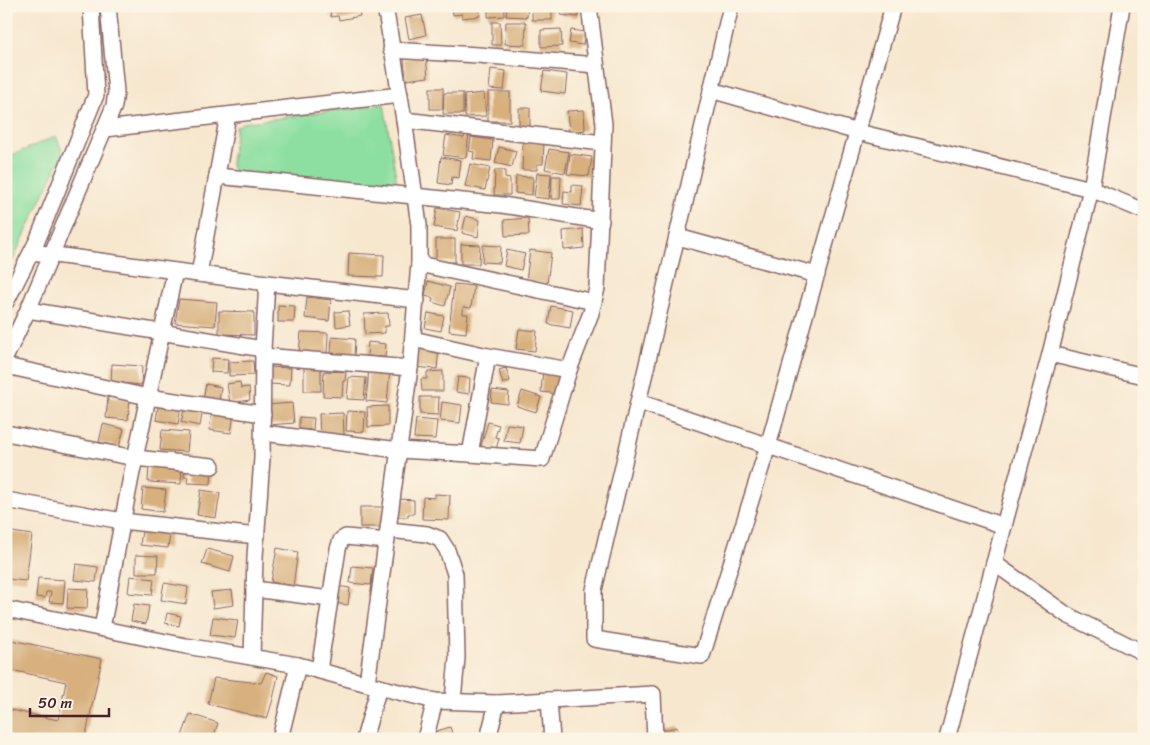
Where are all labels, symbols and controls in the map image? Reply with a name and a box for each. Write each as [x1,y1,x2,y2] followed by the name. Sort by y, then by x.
[30,685,109,717] scale bar
[38,690,73,716] text: 50 m

